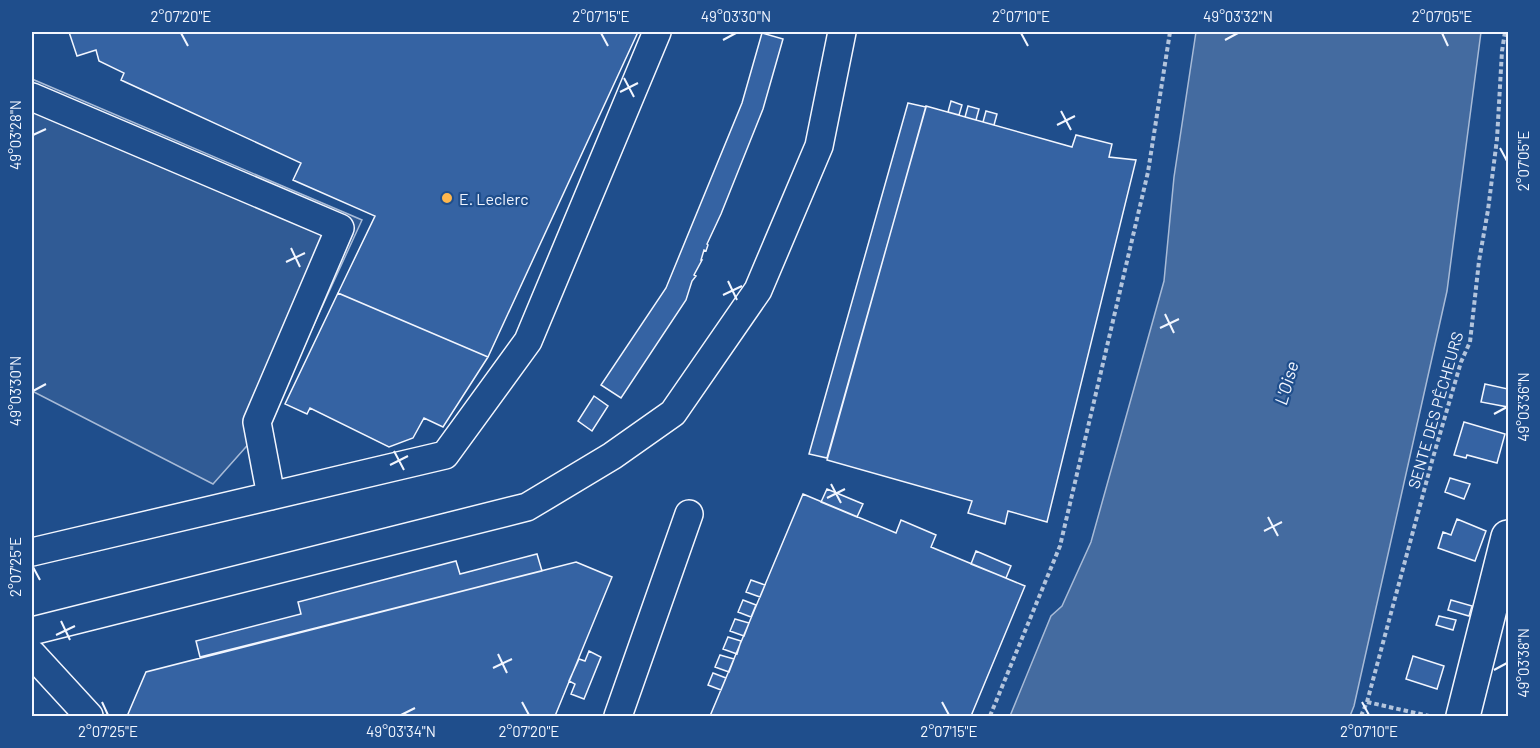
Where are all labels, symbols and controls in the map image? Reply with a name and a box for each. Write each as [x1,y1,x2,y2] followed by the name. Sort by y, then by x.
[151,7,211,25] text: 2°07'20"E
[572,7,630,25] text: 2°07'15"E
[701,7,771,25] text: 49°03'30"N
[992,7,1050,25] text: 2°07'10"E
[1203,7,1273,25] text: 49°03'32"N
[1412,7,1472,25] text: 2°07'05"E
[6,100,24,170] text: 49°03'28"N
[1514,131,1532,191] text: 2°07'05"E
[459,189,529,208] place label: E. Leclerc
[440,191,454,205] marker: E. Leclerc
[1403,329,1467,491] street label: SENTE DES PÊCHEURS
[6,356,24,426] text: 49°03'30"N
[1269,359,1303,407] water label: L'Oise
[1514,372,1532,442] text: 49°03'36"N
[6,537,24,597] text: 2°07'25"E
[1514,628,1532,698] text: 49°03'38"N
[78,722,138,740] text: 2°07'25"E
[366,722,436,740] text: 49°03'34"N
[499,722,559,740] text: 2°07'20"E
[920,722,978,740] text: 2°07'15"E
[1340,722,1398,740] text: 2°07'10"E

